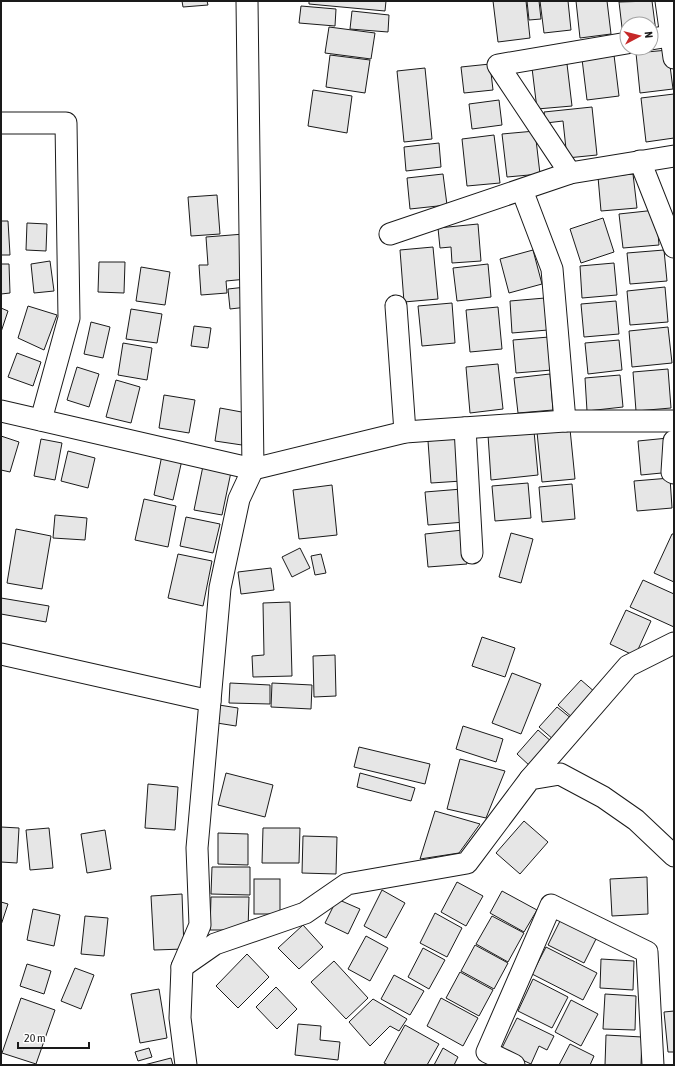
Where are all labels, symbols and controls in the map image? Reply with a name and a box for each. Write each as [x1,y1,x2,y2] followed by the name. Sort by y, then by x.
[619,16,659,56] north arrow
[643,31,655,39] text: N
[18,1024,89,1050] scale bar
[24,1031,46,1045] text: 20 m

